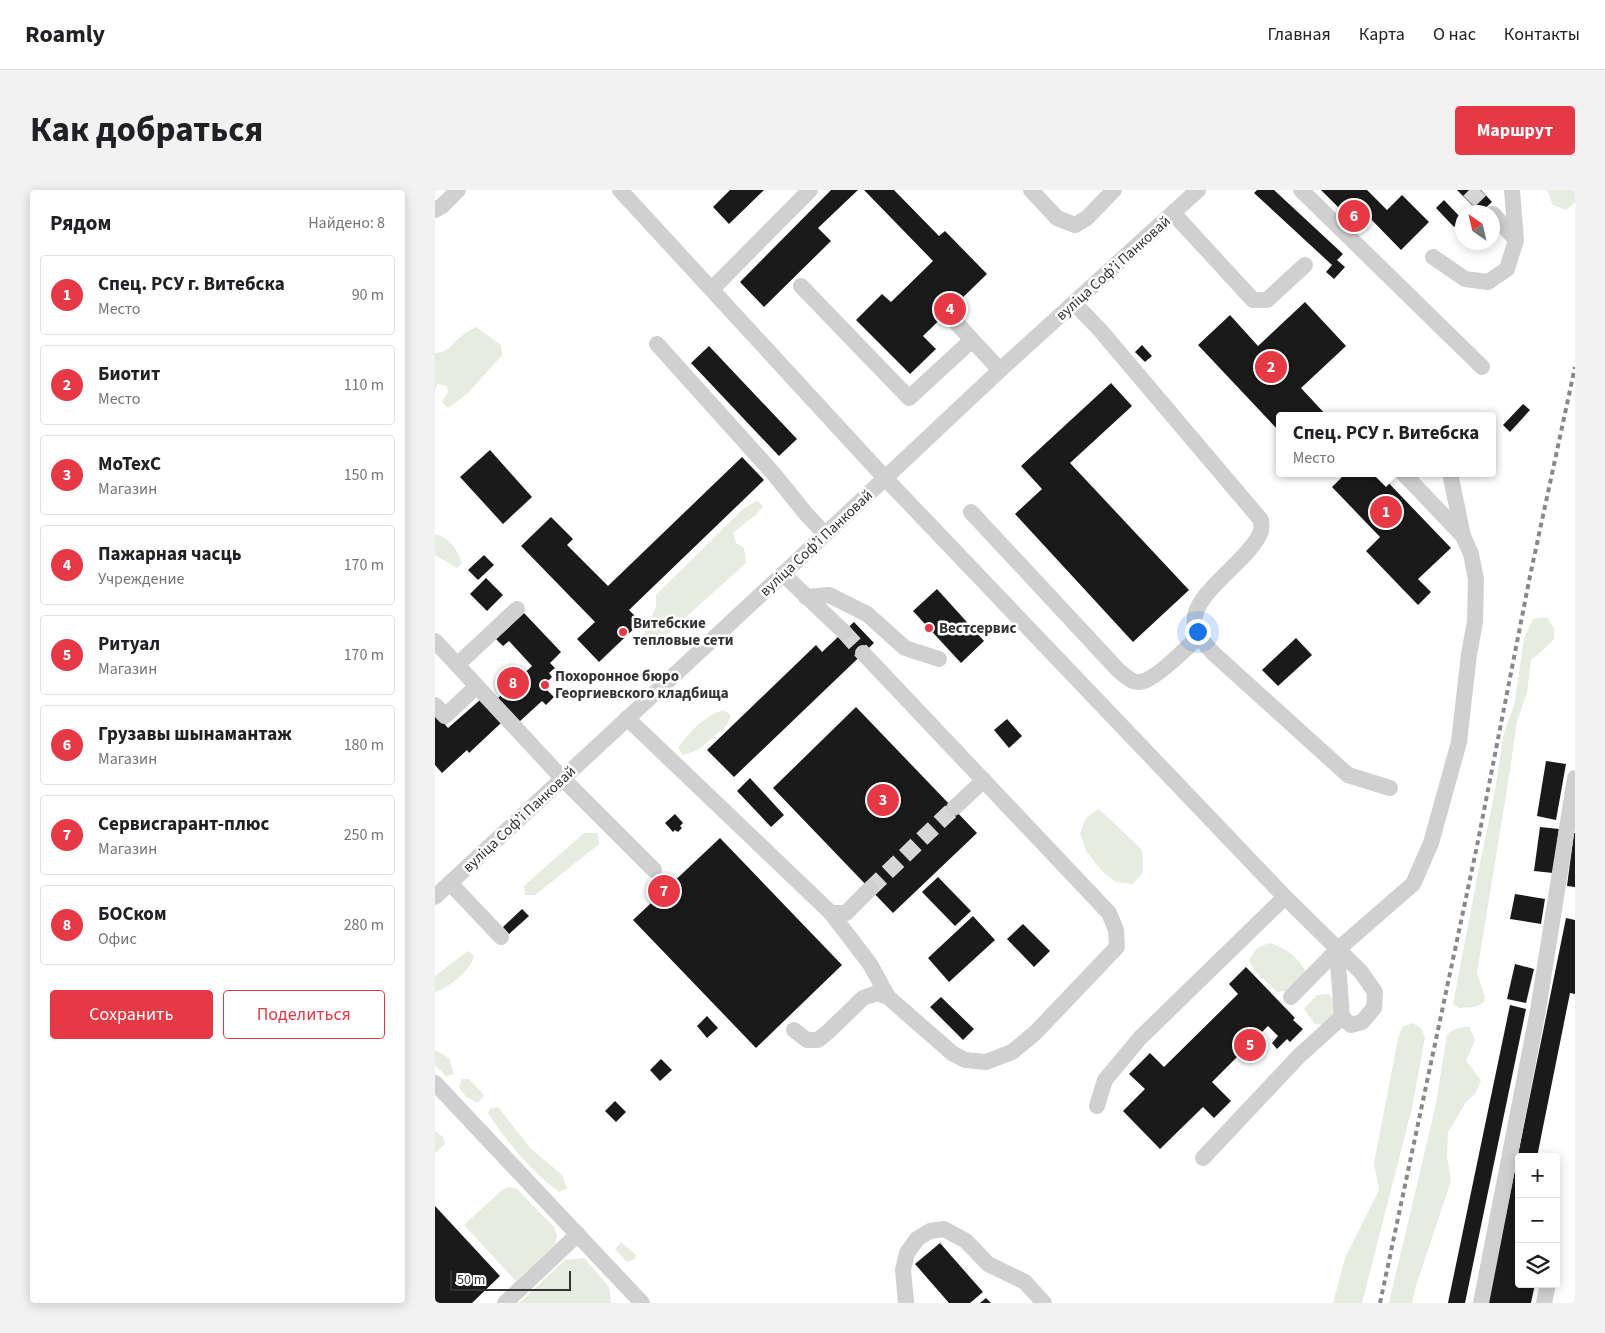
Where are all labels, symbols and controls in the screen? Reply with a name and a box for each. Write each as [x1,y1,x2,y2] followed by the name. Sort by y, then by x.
[25,17,105,52] text: Roamly
[1268,22,1331,47] text: Главная
[1359,22,1405,47] text: Карта
[1433,22,1476,47] text: О нас
[1504,22,1580,47] text: Контакты
[30,105,263,155] text: Как добраться
[1455,106,1575,155] button: Маршрут
[1338,197,1370,235] pin: 6
[1455,205,1500,250] north arrow
[50,208,111,238] text: Рядом
[1051,211,1175,326] street label: вуліца Софʼі Панковай
[308,212,385,234] text: Найдено: 8
[98,271,285,298] text: Спец. РСУ г. Витебска
[63,284,71,306] text: 1
[352,284,384,306] text: 90 m
[934,290,966,328] pin: 4
[98,298,141,320] text: Место
[1255,348,1287,386] pin: 2
[98,361,160,388] text: Биотит
[63,374,71,396] text: 2
[344,374,384,396] text: 110 m
[98,388,141,410] text: Место
[1276,412,1496,477] popup
[1293,420,1479,447] text: Спец. РСУ г. Витебска
[1293,447,1335,469] text: Место
[98,451,161,478] text: MoTexC
[63,464,71,486] text: 3
[344,464,384,486] text: 150 m
[98,478,157,500] text: Магазин
[755,485,877,601] street label: вуліца Софʼі Панковай
[1370,493,1402,531] pin: 1
[98,541,242,568] text: Пажарная часць
[63,554,71,576] text: 4
[344,554,384,576] text: 170 m
[98,568,185,590] text: Учреждение
[633,613,734,651] place label: Витебские тепловые сети
[939,618,1016,639] place label: Вестсервис
[1185,619,1211,645] your location
[923,622,935,634] marker: Вестсервис
[617,626,629,638] marker: Витебские тепловые сети
[98,631,160,658] text: Ритуал
[63,644,71,666] text: 5
[344,644,384,666] text: 170 m
[98,658,157,680] text: Магазин
[497,664,529,702] pin: 8
[555,666,729,704] place label: Похоронное бюро Георгиевского кладбища
[539,679,551,691] marker: Похоронное бюро Георгиевского кладбища
[98,721,292,748] text: Грузавы шынамантаж
[63,734,71,756] text: 6
[344,734,384,756] text: 180 m
[98,748,157,770] text: Магазин
[458,761,580,877] street label: вуліца Софʼі Панковай
[867,781,899,819] pin: 3
[98,811,269,838] text: Сервисгарант-плюс
[63,824,71,846] text: 7
[344,824,384,846] text: 250 m
[98,838,157,860] text: Магазин
[648,872,680,910] pin: 7
[98,901,166,928] text: БОСком
[63,914,71,936] text: 8
[344,914,384,936] text: 280 m
[98,928,137,950] text: Офис
[50,990,213,1039] button: Сохранить
[223,990,385,1039] button: Поделиться
[1234,1026,1266,1064] pin: 5
[1515,1153,1560,1288] map controls
[1515,1153,1560,1198] button: +
[1515,1198,1560,1243] button: −
[1515,1243,1560,1288] button: layers
[450,1268,571,1291] scale bar
[457,1270,485,1290] text: 50 m

